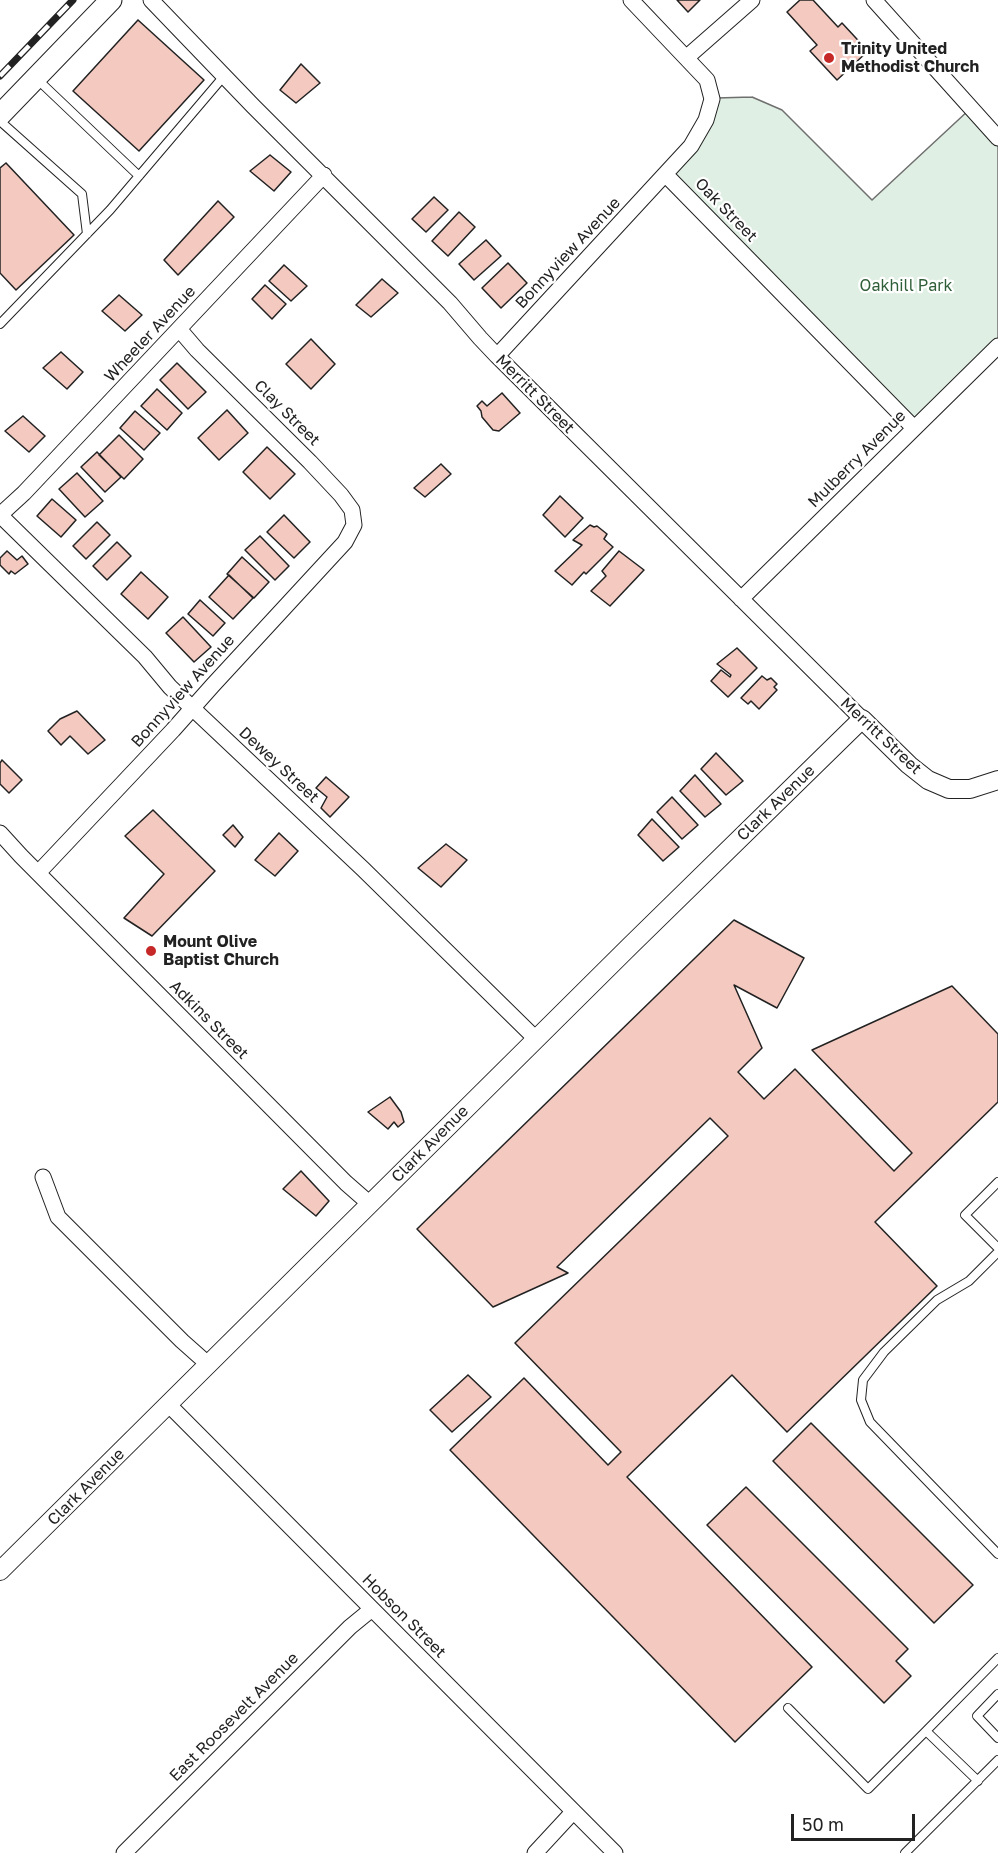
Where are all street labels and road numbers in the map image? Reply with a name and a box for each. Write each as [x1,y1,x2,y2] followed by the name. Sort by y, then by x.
[691,174,761,246] street label: Oak Street
[512,193,624,313] street label: Bonnyview Avenue
[100,282,200,386] street label: Wheeler Avenue
[492,351,578,437] street label: Merritt Street
[250,376,324,450] street label: Clay Street
[804,406,910,512] street label: Mulberry Avenue
[127,631,239,751] street label: Bonnyview Avenue
[836,694,926,778] street label: Merritt Street
[235,723,323,807] street label: Dewey Street
[733,761,819,845] street label: Clark Avenue
[166,977,252,1063] street label: Adkins Street
[388,1102,472,1186] street label: Clark Avenue
[44,1445,128,1529] street label: Clark Avenue
[358,1570,450,1662] street label: Hobson Street
[166,1649,302,1785] street label: East Roosevelt Avenue

